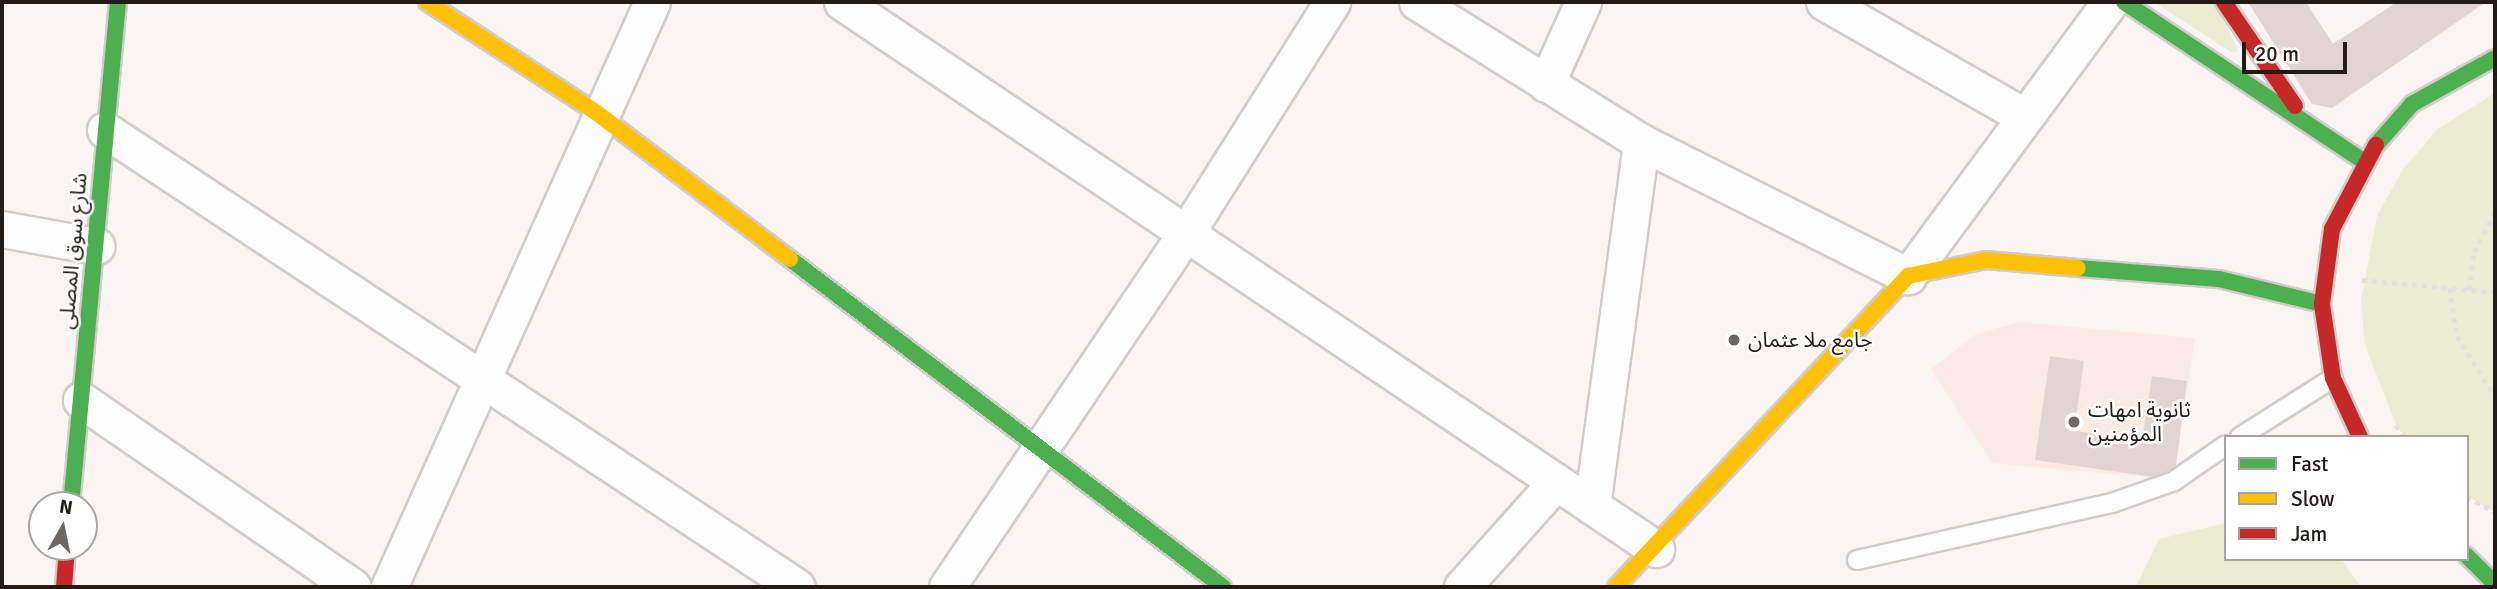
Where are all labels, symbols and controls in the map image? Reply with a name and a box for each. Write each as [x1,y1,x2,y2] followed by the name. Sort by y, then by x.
[2245,28,2350,72] scale bar
[2255,41,2299,67] text: 20 m
[54,172,92,330] street label: شارع سوق المصلى
[1748,327,1873,353] place label: جامع ملا عثمان
[1726,332,1742,348] marker: جامع ملا عثمان
[2088,397,2191,447] place label: ثانوية امهات المؤمنين
[2066,414,2082,430] marker: ثانوية امهات المؤمنين
[2224,435,2469,561] legend
[2291,451,2328,477] text: Fast
[2291,486,2335,512] text: Slow
[28,491,98,561] north arrow
[58,494,74,520] text: N
[2291,521,2327,547] text: Jam

